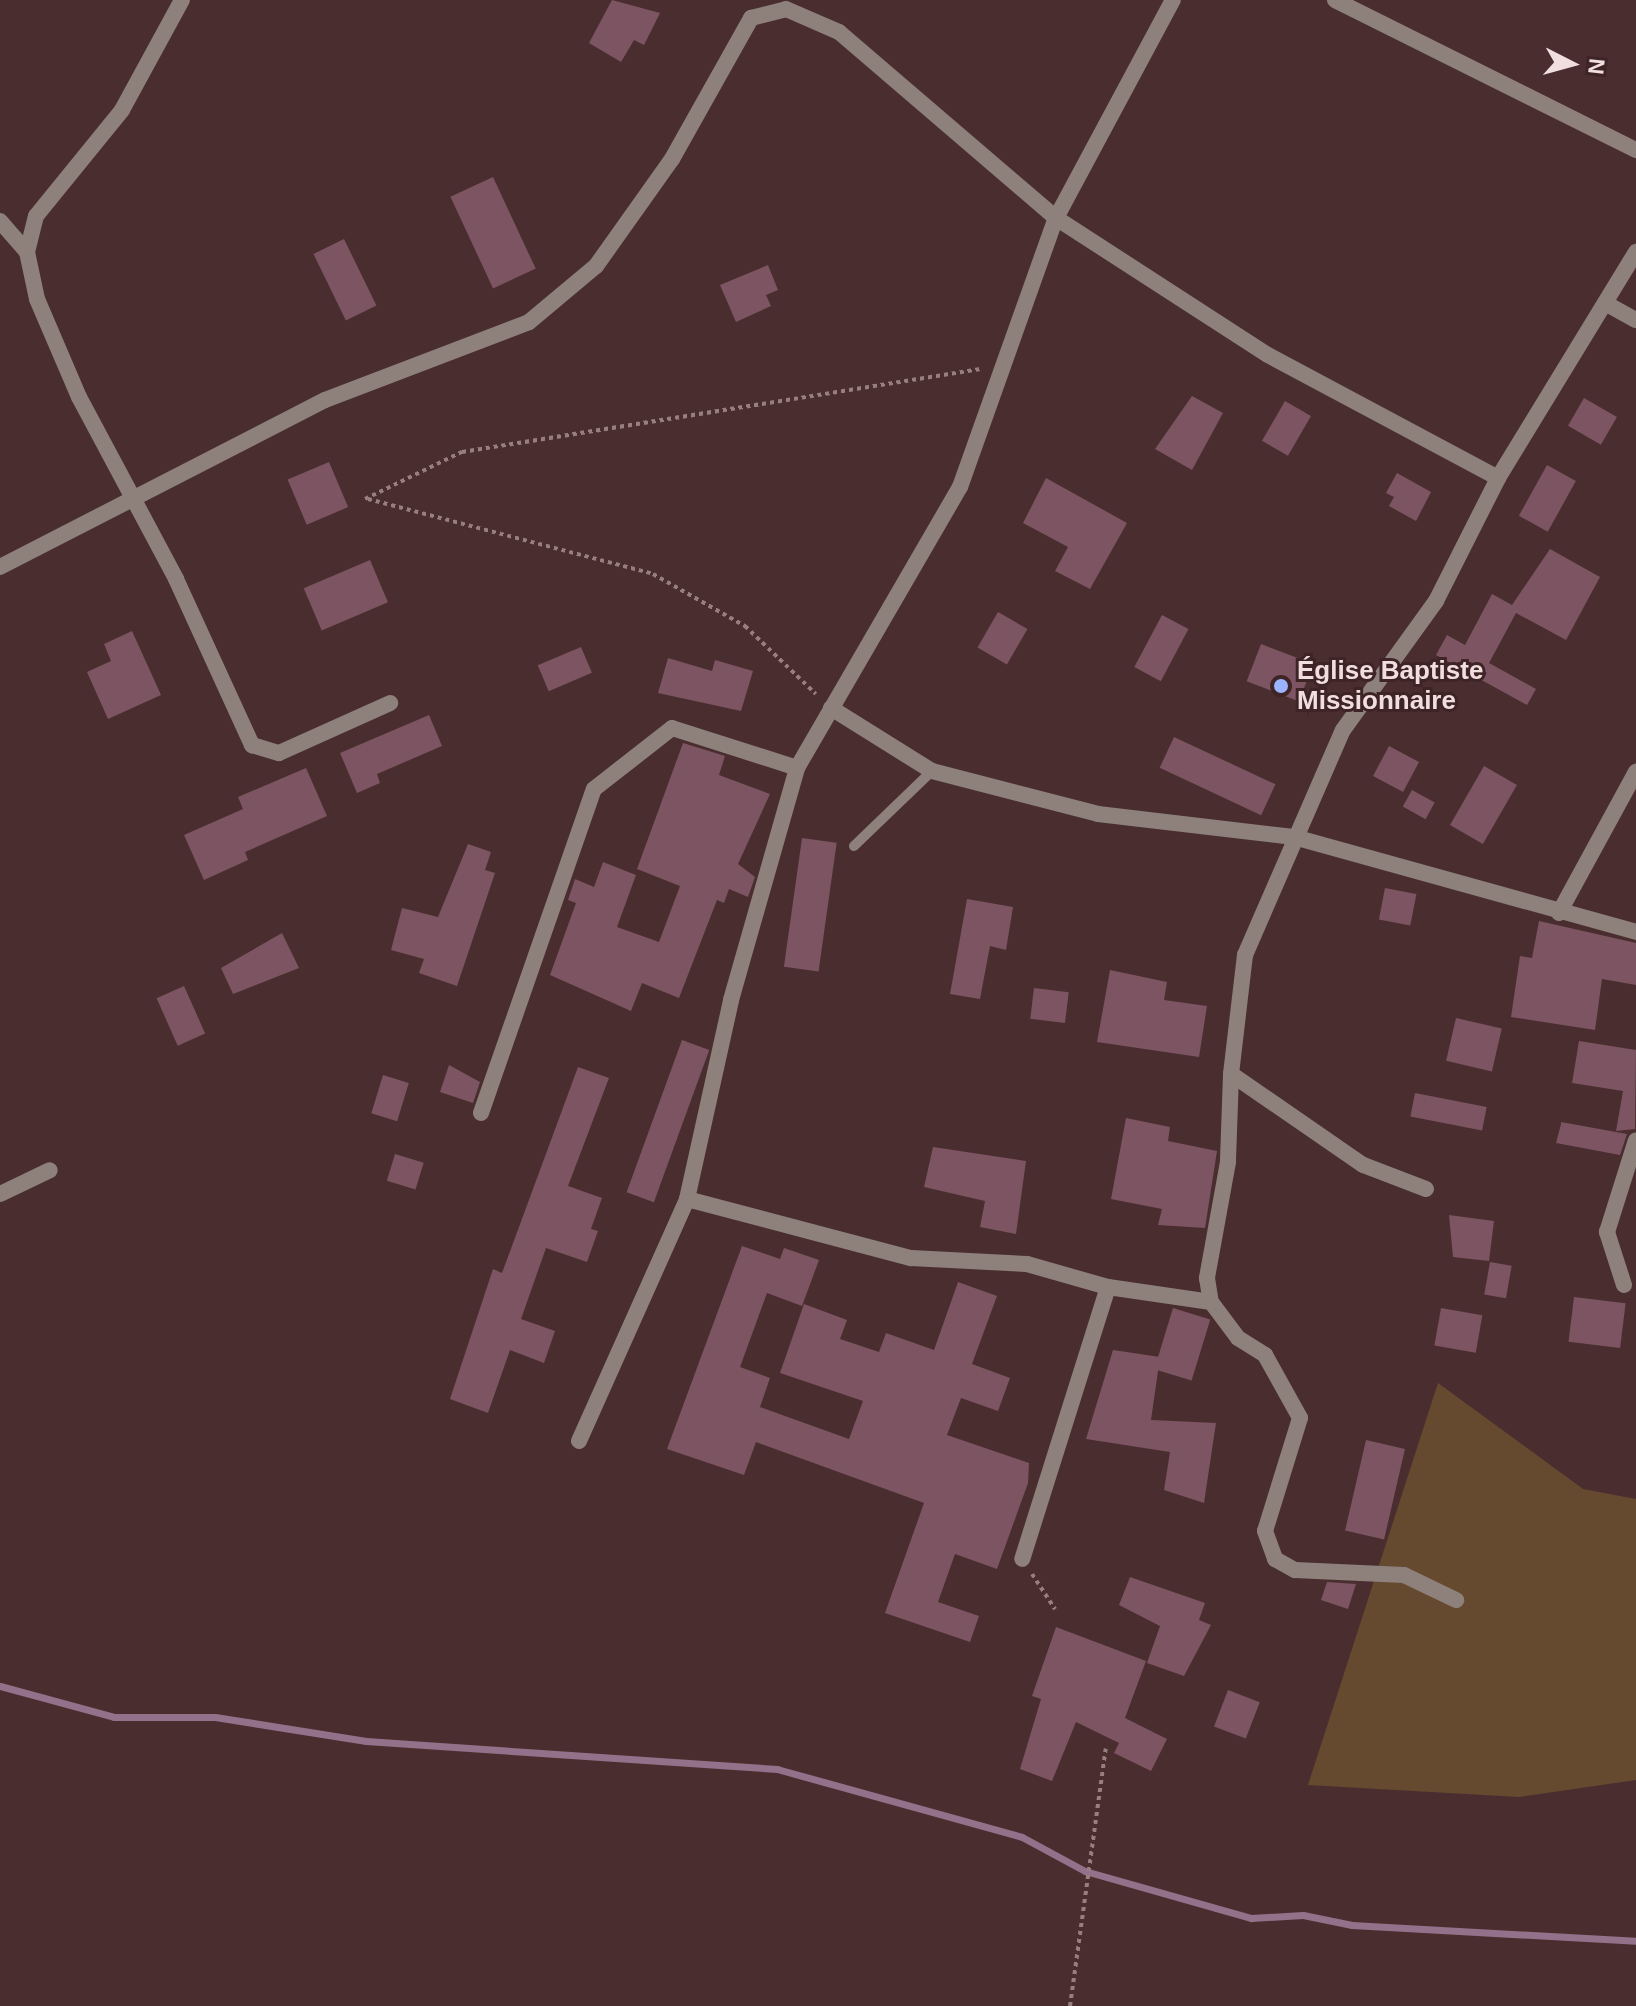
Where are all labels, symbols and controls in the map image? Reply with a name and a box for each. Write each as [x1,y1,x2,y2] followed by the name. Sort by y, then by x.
[1532,24,1612,104] north arrow
[1583,57,1610,76] text: N
[1297,655,1483,716] place label: Église Baptiste Missionnaire
[1272,677,1290,695] marker: Église Baptiste Missionnaire

